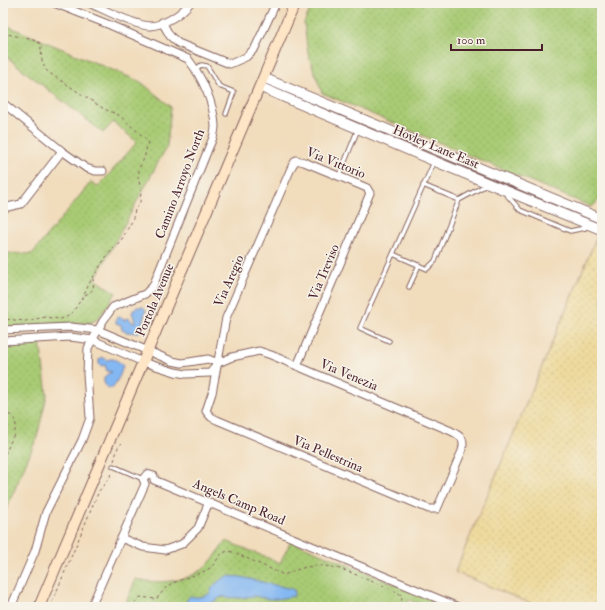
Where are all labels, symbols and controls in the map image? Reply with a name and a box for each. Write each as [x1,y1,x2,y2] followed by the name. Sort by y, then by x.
[451,26,542,52] scale bar
[457,33,486,48] text: 100 m
[390,122,482,173] street label: Hovley Lane East
[152,127,209,241] street label: Camino Arroyo North
[304,144,368,182] street label: Via Vittorio
[305,242,343,302] street label: Via Treviso
[210,253,248,309] street label: Via Aregio
[132,261,178,339] street label: Portola Avenue
[318,356,381,395] street label: Via Venezia
[291,432,366,476] street label: Via Pellestrina
[189,475,288,530] street label: Angels Camp Road

